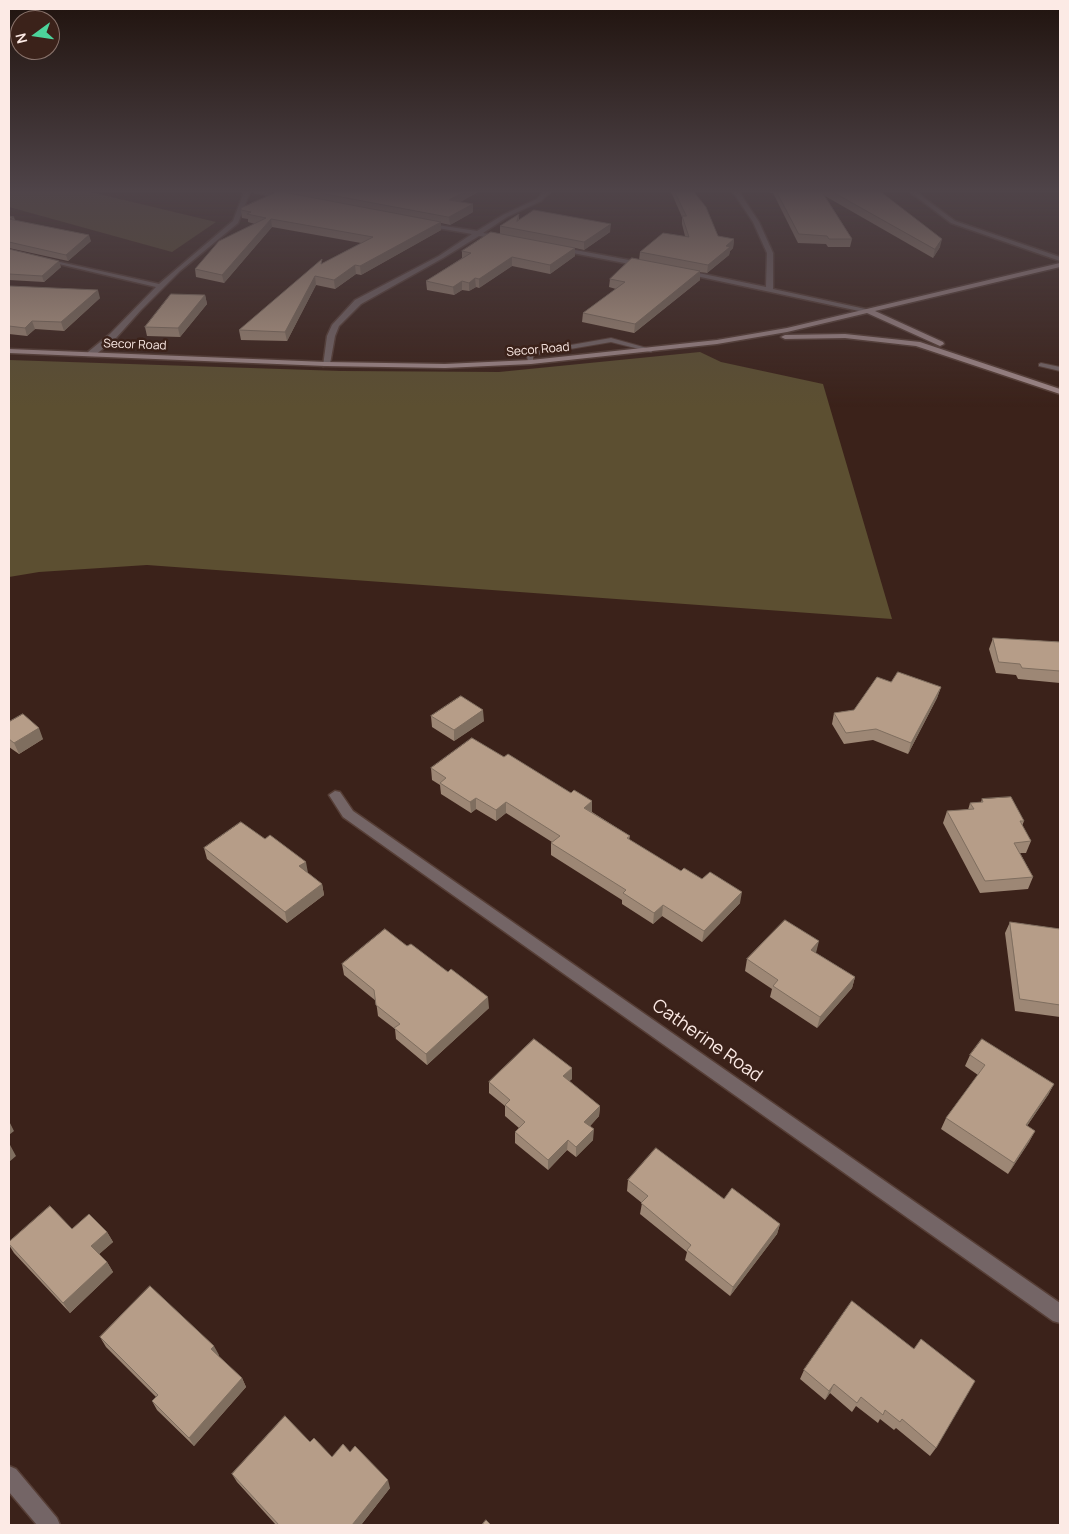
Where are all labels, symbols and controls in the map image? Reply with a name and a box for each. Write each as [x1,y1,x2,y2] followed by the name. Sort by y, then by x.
[10,10,60,60] north arrow
[10,31,31,46] text: N
[103,337,167,353] street label: Secor Road
[506,340,570,360] street label: Secor Road
[648,995,766,1087] street label: Catherine Road

